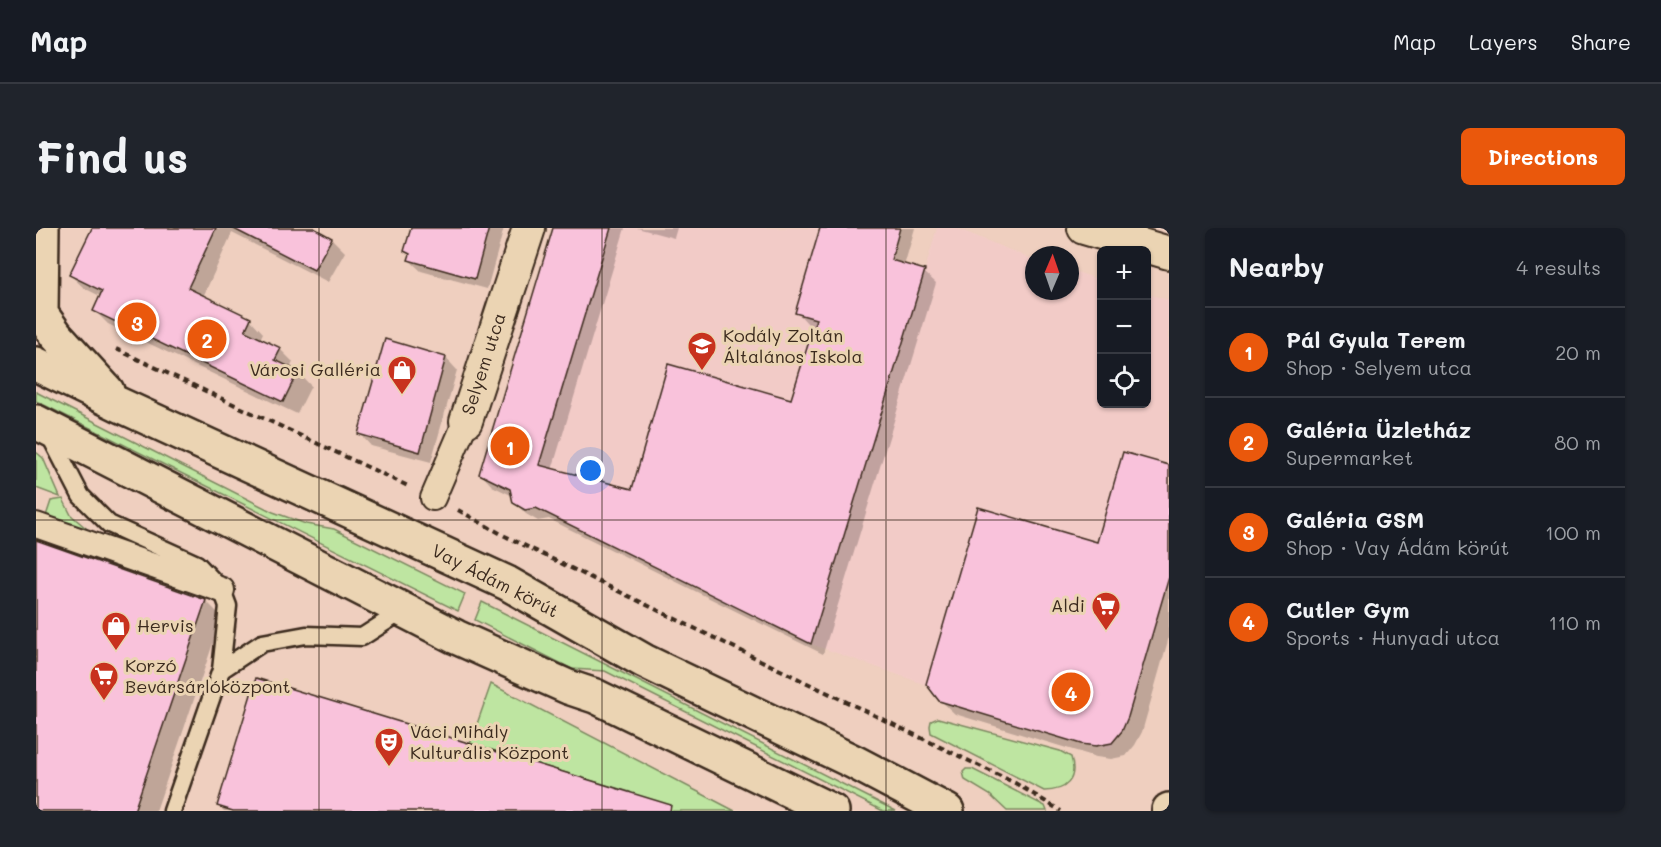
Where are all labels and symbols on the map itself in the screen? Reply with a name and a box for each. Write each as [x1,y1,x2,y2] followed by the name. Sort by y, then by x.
[1025,246,1079,300] north arrow
[118,300,156,344] pin: 3
[455,310,511,418] street label: Selyem utca
[188,316,226,362] pin: 2
[723,323,863,368] place label: Kodály Zoltán Általános Iskola
[686,330,718,372] school or university icon: Kodály Zoltán Általános Iskola
[386,354,418,396] shop icon: Városi Galléria
[249,357,381,381] place label: Városi Galléria
[490,424,530,468] pin: 1
[576,456,605,485] your location
[428,538,563,622] street label: Vay Ádám körút
[1090,590,1122,632] supermarket icon: Aldi
[1051,593,1085,617] place label: Aldi
[100,610,132,652] shop icon: Hervis
[137,613,194,637] place label: Hervis
[125,653,290,698] place label: Korzó Bevársárlóközpont
[88,660,120,702] supermarket icon: Korzó Bevársárlóközpont
[1052,670,1090,714] pin: 4
[410,719,569,764] place label: Váci Mihály Kulturális Központ
[373,726,405,768] theatre icon: Váci Mihály Kulturális Központ

